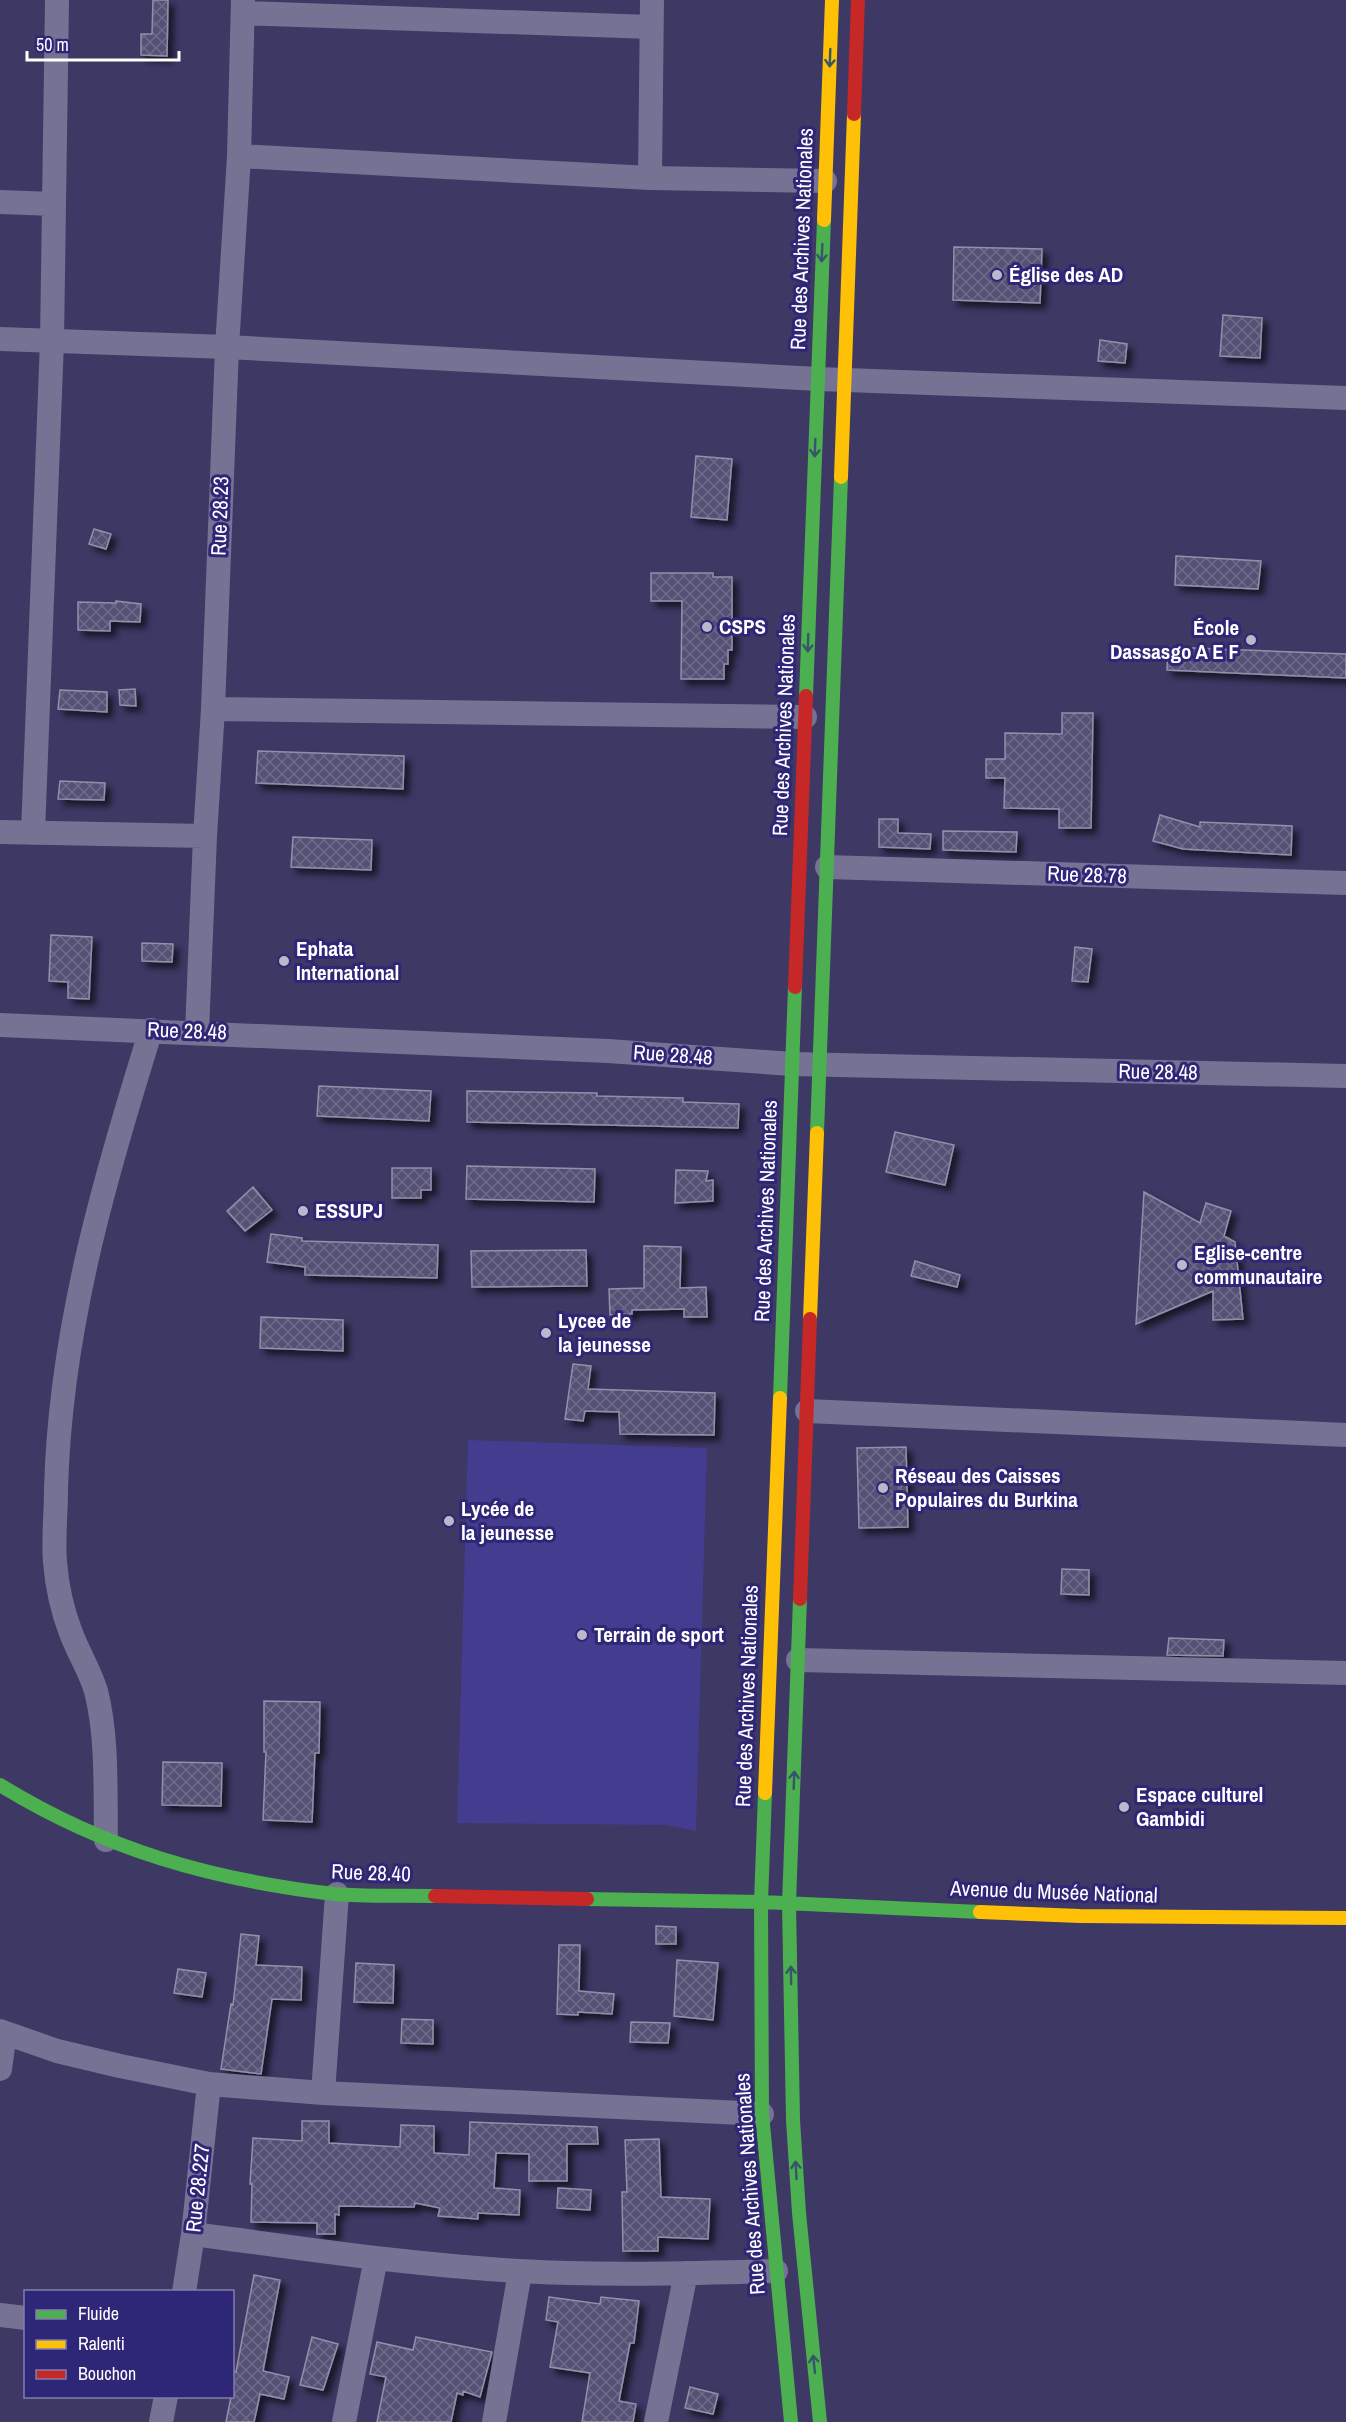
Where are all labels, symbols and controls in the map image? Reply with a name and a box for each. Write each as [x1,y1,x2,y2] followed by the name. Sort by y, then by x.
[27,24,178,62] scale bar
[36,32,69,57] text: 50 m
[824,48,835,68] one-way arrow
[783,128,820,350] street label: Rue des Archives Nationales
[817,243,828,263] one-way arrow
[1009,260,1123,289] place label: Église des AD
[990,268,1004,282] marker: Église des AD
[810,438,821,458] one-way arrow
[204,476,235,556] street label: Rue 28.23
[719,612,766,641] place label: CSPS
[1110,613,1239,666] place label: École Dassasgo A E F
[765,614,802,836] street label: Rue des Archives Nationales
[700,620,714,634] marker: CSPS
[802,633,813,653] one-way arrow
[1244,633,1258,647] marker: École Dassasgo A E F
[1047,859,1127,890] street label: Rue 28.78
[296,934,399,987] place label: Ephata International
[277,954,291,968] marker: Ephata International
[147,1015,227,1046] street label: Rue 28.48
[632,1037,714,1072] street label: Rue 28.48
[1118,1056,1198,1087] street label: Rue 28.48
[747,1100,784,1322] street label: Rue des Archives Nationales
[315,1196,383,1225] place label: ESSUPJ
[296,1204,310,1218] marker: ESSUPJ
[1194,1238,1322,1291] place label: Eglise-centre communautaire
[1175,1258,1189,1272] marker: Eglise-centre communautaire
[558,1306,651,1359] place label: Lycee de la jeunesse
[539,1326,553,1340] marker: Lycee de la jeunesse
[895,1461,1078,1514] place label: Réseau des Caisses Populaires du Burkina
[876,1481,890,1495] marker: Réseau des Caisses Populaires du Burkina
[461,1494,554,1547] place label: Lycée de la jeunesse
[442,1514,456,1528] marker: Lycée de la jeunesse
[728,1585,765,1807] street label: Rue des Archives Nationales
[594,1620,724,1649] place label: Terrain de sport
[575,1628,589,1642] marker: Terrain de sport
[788,1770,800,1790] one-way arrow
[1136,1780,1263,1833] place label: Espace culturel Gambidi
[1117,1800,1131,1814] marker: Espace culturel Gambidi
[331,1857,411,1888] street label: Rue 28.40
[949,1873,1158,1910] street label: Avenue du Musée National
[785,1965,796,1985] one-way arrow
[727,2072,772,2296] street label: Rue des Archives Nationales
[178,2142,217,2234] street label: Rue 28.227
[790,2160,801,2180] one-way arrow
[24,2290,234,2398] legend
[78,2301,119,2326] text: Fluide
[78,2331,125,2356] text: Ralenti
[808,2354,819,2374] one-way arrow
[78,2361,136,2386] text: Bouchon

